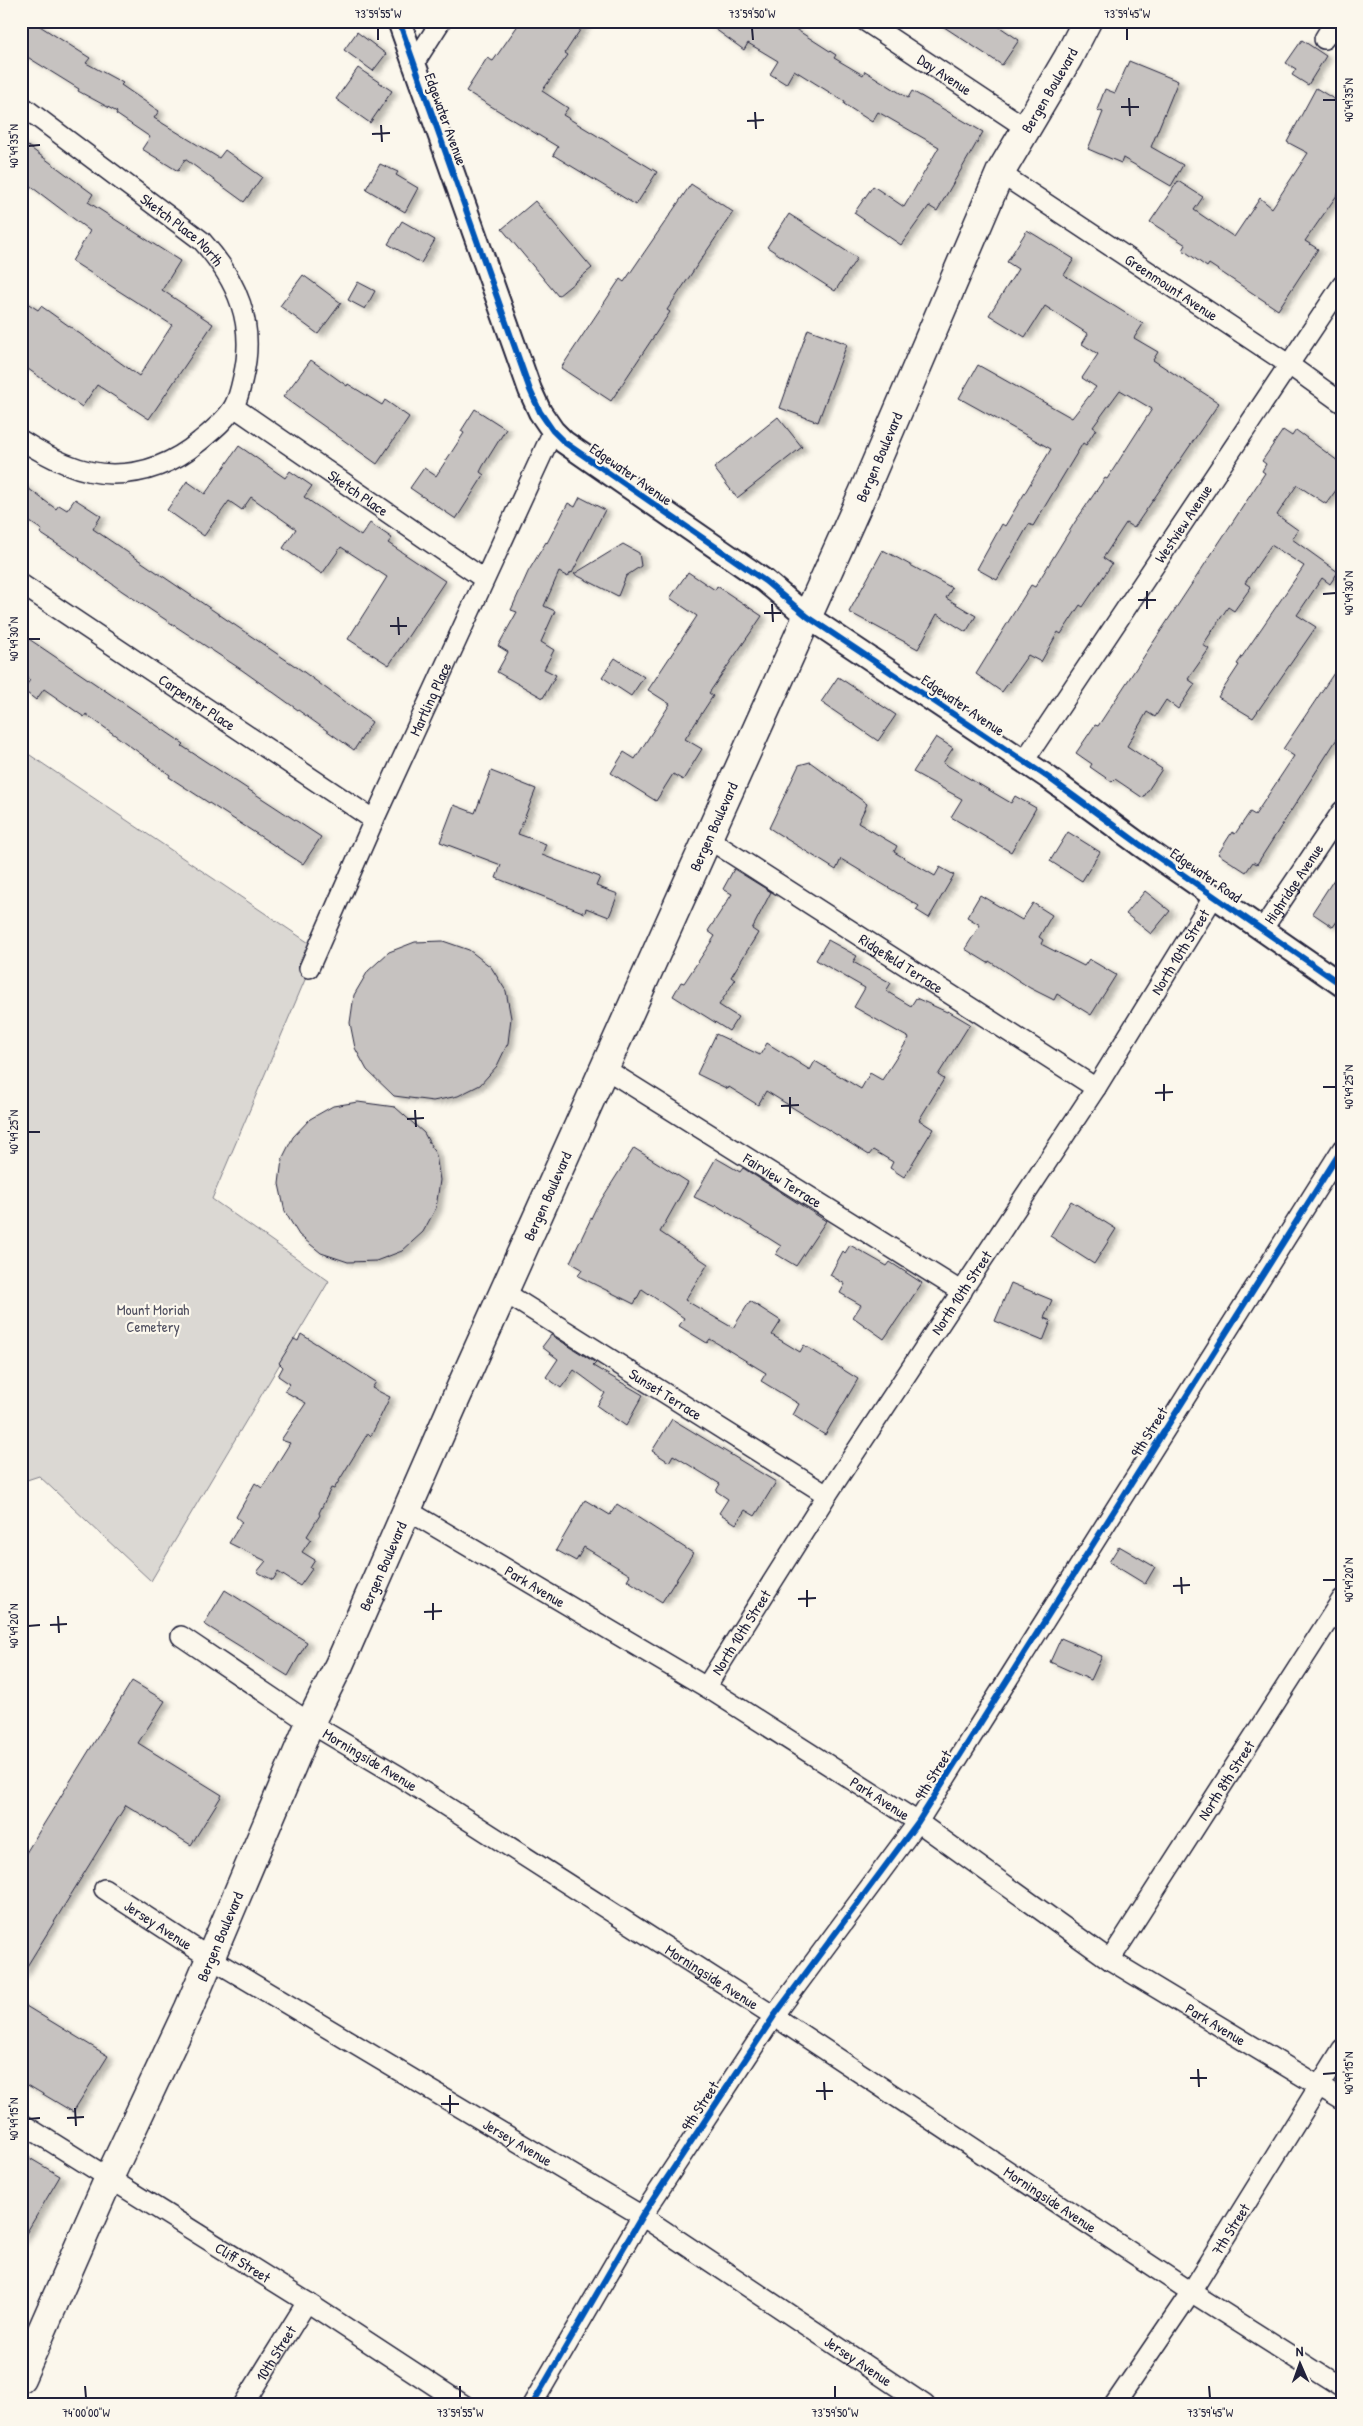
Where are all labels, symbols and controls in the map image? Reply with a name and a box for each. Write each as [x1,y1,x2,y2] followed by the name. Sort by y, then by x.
[355,5,402,22] text: 73°59'55"W
[728,5,776,22] text: 73°59'50"W
[1104,5,1151,22] text: 73°59'45"W
[1016,44,1082,137] street label: Bergen Boulevard
[914,49,976,100] street label: Day Avenue
[420,70,472,168] street label: Edgewater Avenue
[1340,78,1357,122] text: 40°49'35"N
[5,124,22,168] text: 40°49'35"N
[136,188,229,270] street label: Sketch Place North
[1121,248,1222,325] street label: Greenmount Avenue
[850,409,907,505] street label: Bergen Boulevard
[586,438,677,510] street label: Edgewater Avenue
[324,464,393,521] street label: Sketch Place
[1149,480,1217,566] street label: Westview Avenue
[1340,571,1357,615] text: 40°49'30"N
[5,617,22,661] text: 40°49'30"N
[404,659,456,739] street label: Martling Place
[155,669,240,735] street label: Carpenter Place
[917,669,1009,741] street label: Edgewater Avenue
[684,779,742,874] street label: Bergen Boulevard
[1259,839,1328,928] street label: Highridge Avenue
[1166,843,1246,907] street label: Edgewater Road
[1146,904,1215,998] street label: North 10th Street
[855,928,948,998] street label: Ridgefield Terrace
[1340,1065,1357,1109] text: 40°49'25"N
[5,1110,22,1154] text: 40°49'25"N
[739,1147,826,1212] street label: Fairview Terrace
[518,1148,576,1244] street label: Bergen Boulevard
[926,1245,997,1338] street label: North 10th Street
[117,1299,189,1337] park label: Mount Moriah Cemetery
[625,1363,706,1424] street label: Sunset Terrace
[1125,1402,1173,1461] street label: 9th Street
[354,1518,411,1614] street label: Bergen Boulevard
[1340,1558,1357,1602] text: 40°49'20"N
[501,1560,569,1612] street label: Park Avenue
[706,1585,776,1679] street label: North 10th Street
[5,1604,22,1648] text: 40°49'20"N
[319,1723,422,1796] street label: Morningside Avenue
[1192,1735,1260,1824] street label: North 8th Street
[909,1745,957,1804] street label: 9th Street
[846,1771,914,1825] street label: Park Avenue
[191,1888,248,1985] street label: Bergen Boulevard
[120,1895,196,1954] street label: Jersey Avenue
[661,1939,763,2014] street label: Morningside Avenue
[1182,1998,1250,2050] street label: Park Avenue
[1340,2052,1357,2094] text: 40°49'15"N
[676,2076,724,2135] street label: 9th Street
[5,2098,22,2140] text: 40°49'15"N
[479,2113,556,2171] street label: Jersey Avenue
[1000,2161,1101,2237] street label: Morningside Avenue
[1206,2198,1255,2259] street label: 7th Street
[211,2237,276,2288] street label: Cliff Street
[250,2321,301,2385] street label: 10th Street
[821,2330,896,2391] street label: Jersey Avenue
[1276,2338,1326,2388] north arrow
[1295,2341,1304,2360] text: N
[62,2404,110,2421] text: 74°00'00"W
[437,2404,484,2421] text: 73°59'55"W
[811,2404,859,2421] text: 73°59'50"W
[1187,2404,1234,2421] text: 73°59'45"W

